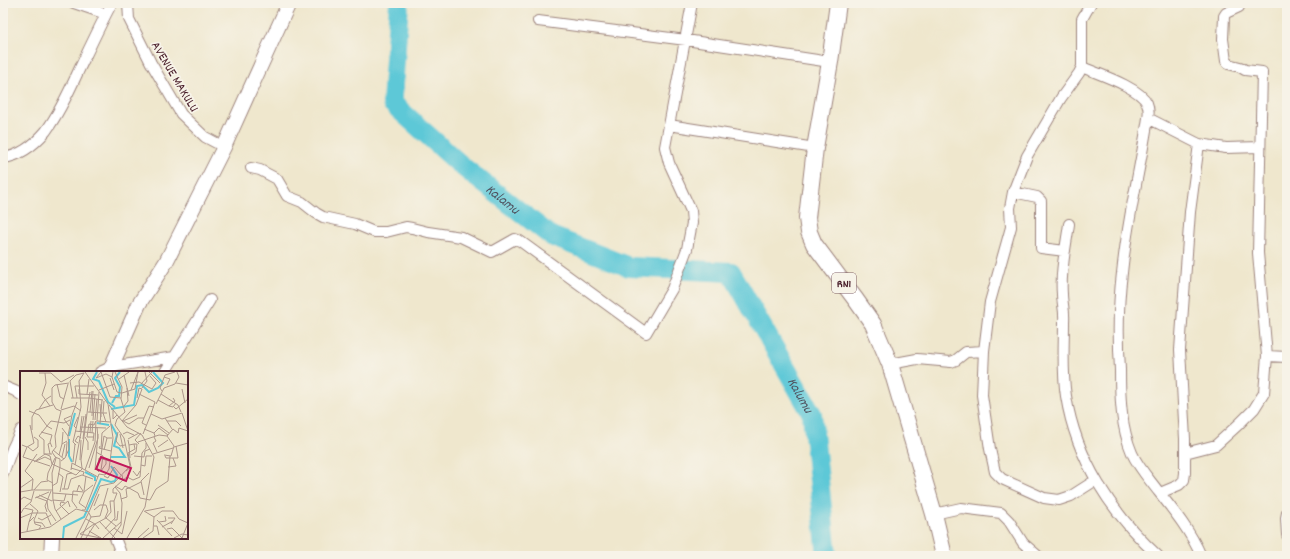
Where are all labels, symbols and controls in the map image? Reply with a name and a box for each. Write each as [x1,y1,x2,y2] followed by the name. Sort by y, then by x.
[145,38,202,116] street label: AVENUE MAKULU
[481,180,524,221] water label: Kalamu
[832,273,856,293] road number: RN1
[20,371,188,539] inset map
[781,374,818,418] water label: Kalumu

